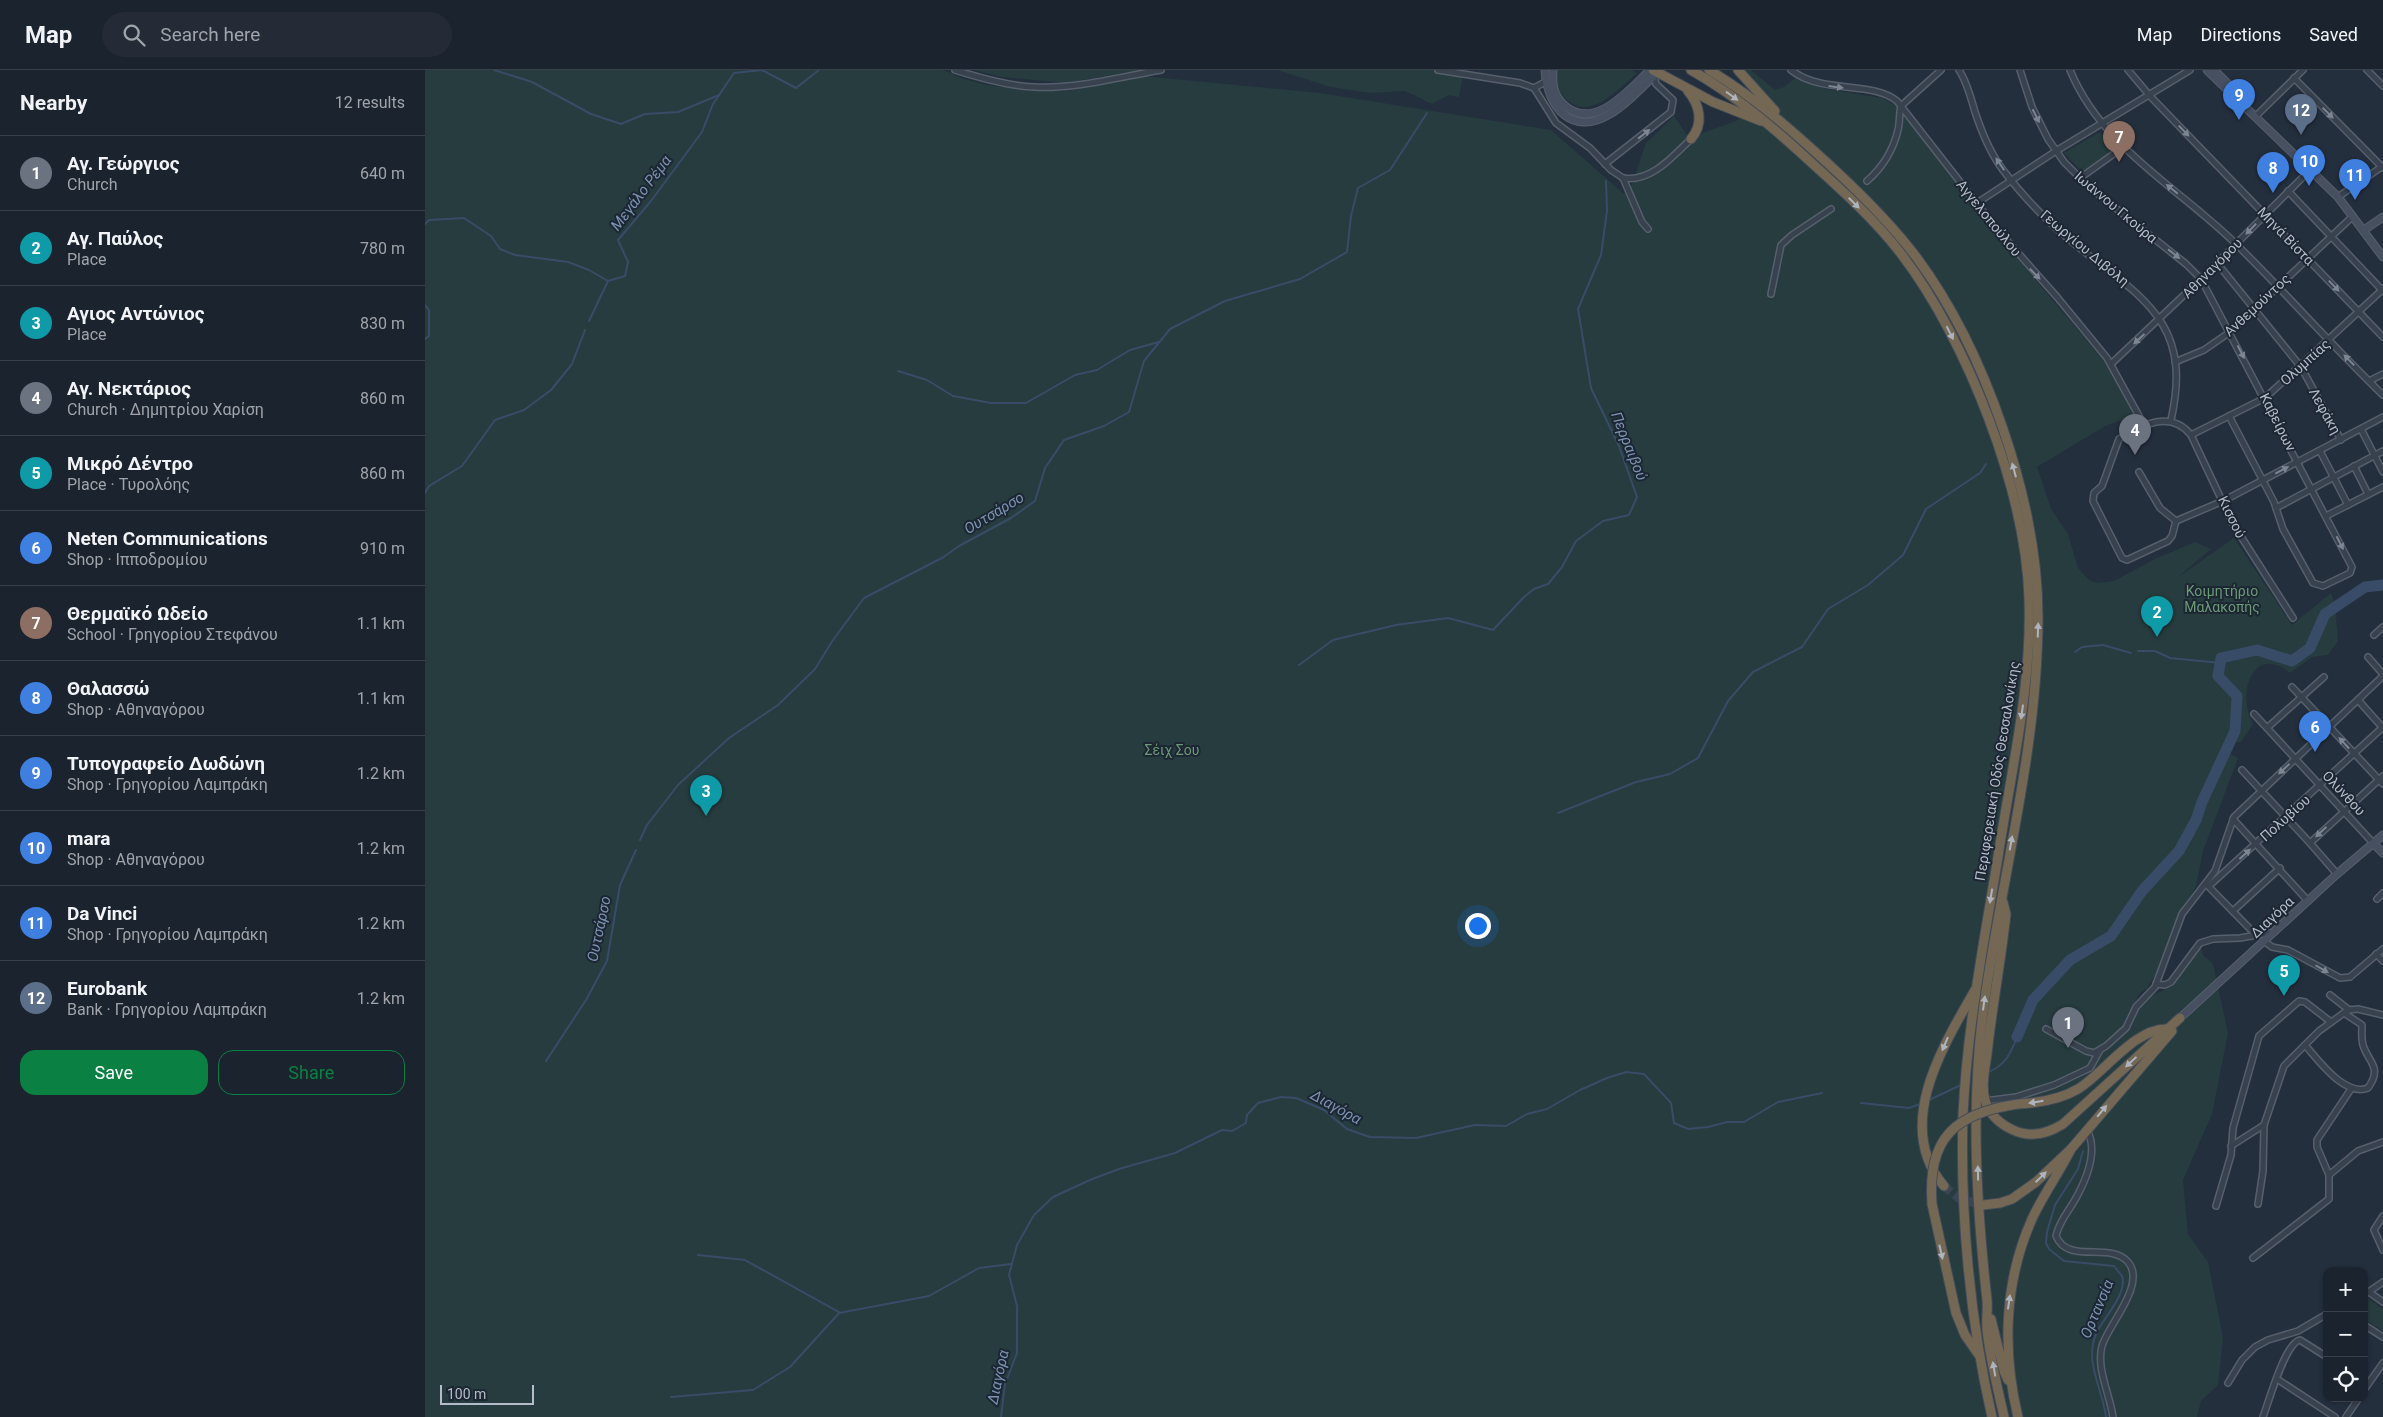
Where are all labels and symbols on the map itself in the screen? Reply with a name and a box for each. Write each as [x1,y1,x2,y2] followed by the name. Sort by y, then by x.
[2223,79,2255,120] pin: 9
[1828,83,1844,91] one-way arrow
[1725,91,1739,101] one-way arrow
[2285,94,2317,135] pin: 12
[2322,106,2334,118] one-way arrow
[2032,109,2040,123] one-way arrow
[2103,121,2135,162] pin: 7
[2178,125,2190,137] one-way arrow
[1637,128,1650,139] one-way arrow
[2293,145,2325,186] pin: 10
[607,152,675,234] water label: Μεγάλο Ρέμα
[2257,152,2289,193] pin: 8
[1995,158,2005,171] one-way arrow
[2339,159,2371,200] pin: 11
[2071,168,2161,246] street label: Ιωάννου Γκούρα
[1953,177,2025,259] street label: Αγγελοπούλου
[2166,184,2179,195] one-way arrow
[1848,196,1860,208] one-way arrow
[2254,204,2318,268] street label: Μηνά Βίστα
[2038,206,2132,290] street label: Γεωργίου Διβόλη
[2245,222,2257,234] one-way arrow
[2179,235,2245,301] street label: Αθηναγόρου
[2167,249,2180,260] one-way arrow
[2029,267,2041,279] one-way arrow
[2221,270,2293,340] street label: Ανθεμούντος
[2328,279,2340,291] one-way arrow
[1946,326,1954,340] one-way arrow
[2133,333,2145,345] one-way arrow
[2277,336,2333,388] street label: Ολυμπίας
[2237,345,2245,360] one-way arrow
[2343,355,2355,367] one-way arrow
[2305,385,2344,437] street label: Λεφάκη
[2257,390,2300,454] street label: Καβείρων
[1607,409,1651,483] water label: Περραιβού
[2119,414,2151,455] pin: 4
[2010,462,2018,477] one-way arrow
[2275,466,2288,475] one-way arrow
[961,488,1027,538] water label: Ουτσάρσο
[2215,493,2249,541] street label: Κισσού
[2336,536,2344,551] one-way arrow
[2184,583,2260,615] park label: Κοιμητήριο Μαλακοπής
[2141,596,2173,637] pin: 2
[2034,622,2042,638] one-way arrow
[1972,660,2023,882] street label: Περιφερειακή Οδός Θεσσαλονίκης
[2018,704,2026,720] one-way arrow
[2299,711,2331,752] pin: 6
[2338,737,2350,749] one-way arrow
[1145,742,1199,758] park label: Σέιχ Σου
[2278,763,2290,775] one-way arrow
[2319,767,2369,819] street label: Ολύνθου
[690,775,722,816] pin: 3
[2257,791,2313,845] street label: Πολυβίου
[2316,826,2328,838] one-way arrow
[2007,835,2015,851] one-way arrow
[2238,848,2250,860] one-way arrow
[1987,888,1995,904] one-way arrow
[2247,893,2297,941] street label: Διαγόρα
[583,895,615,963] water label: Ουτσάρσο
[1465,913,1491,939] your location
[2268,955,2300,996] pin: 5
[2316,965,2329,974] one-way arrow
[1980,995,1988,1011] one-way arrow
[2052,1007,2084,1048] pin: 1
[1940,1037,1948,1051] one-way arrow
[2125,1056,2137,1068] one-way arrow
[1307,1085,1364,1128] water label: Διαγόρα
[2028,1098,2044,1106] one-way arrow
[2096,1106,2108,1118] one-way arrow
[1973,1165,1981,1181] one-way arrow
[2035,1171,2047,1183] one-way arrow
[1937,1245,1945,1260] one-way arrow
[2077,1277,2117,1341] water label: Ορτανσία
[2006,1293,2014,1309] one-way arrow
[983,1348,1013,1407] water label: Διαγόρα
[1990,1361,1998,1377] one-way arrow
[440,1382,534,1405] scale bar

